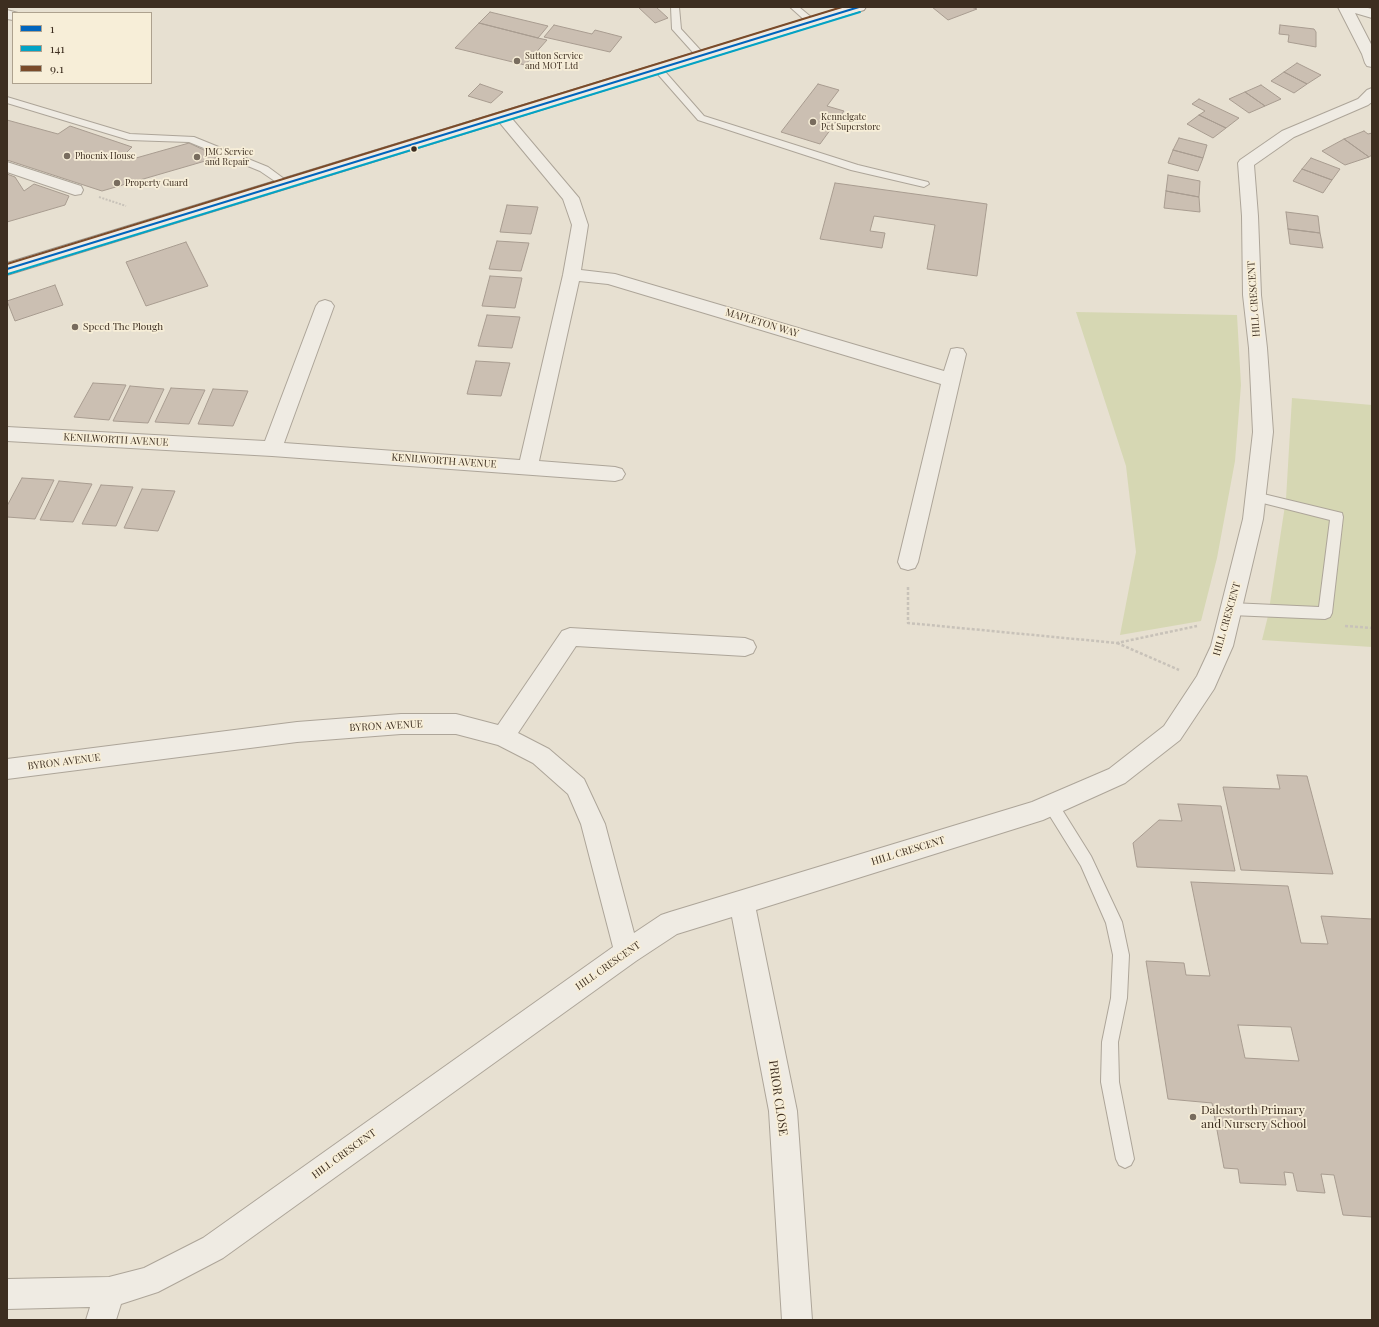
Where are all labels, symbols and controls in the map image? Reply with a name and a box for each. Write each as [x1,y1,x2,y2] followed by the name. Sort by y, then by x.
[12,12,152,84] legend
[50,20,54,36] text: 1
[50,40,65,56] text: 141
[525,51,583,72] place label: Sutton Service and MOT Ltd
[512,56,522,66] marker: Sutton Service and MOT Ltd
[50,60,64,76] text: 9.1
[821,112,881,133] place label: Kennelgate Pet Superstore
[808,117,818,127] marker: Kennelgate Pet Superstore
[409,144,419,154] unlabelled marker
[205,147,254,168] place label: JMC Service and Repair
[62,151,72,161] marker: Phoenix House
[75,151,135,161] place label: Phoenix House
[192,152,202,162] marker: JMC Service and Repair
[112,178,122,188] marker: Property Guard
[125,178,188,188] place label: Property Guard
[1245,261,1263,337] street label: HILL CRESCENT
[724,306,800,340] street label: MAPLETON WAY
[83,321,163,333] place label: Speed The Plough
[70,322,80,332] marker: Speed The Plough
[63,431,169,449] street label: KENILWORTH AVENUE
[391,451,497,471] street label: KENILWORTH AVENUE
[1211,581,1243,657] street label: HILL CRESCENT
[349,718,423,734] street label: BYRON AVENUE
[27,752,101,772] street label: BYRON AVENUE
[870,834,946,868] street label: HILL CRESCENT
[573,939,643,993] street label: HILL CRESCENT
[766,1059,790,1137] street label: PRIOR CLOSE
[1201,1103,1306,1131] place label: Dalestorth Primary and Nursery School
[1188,1112,1198,1122] marker: Dalestorth Primary and Nursery School
[310,1127,378,1181] street label: HILL CRESCENT

